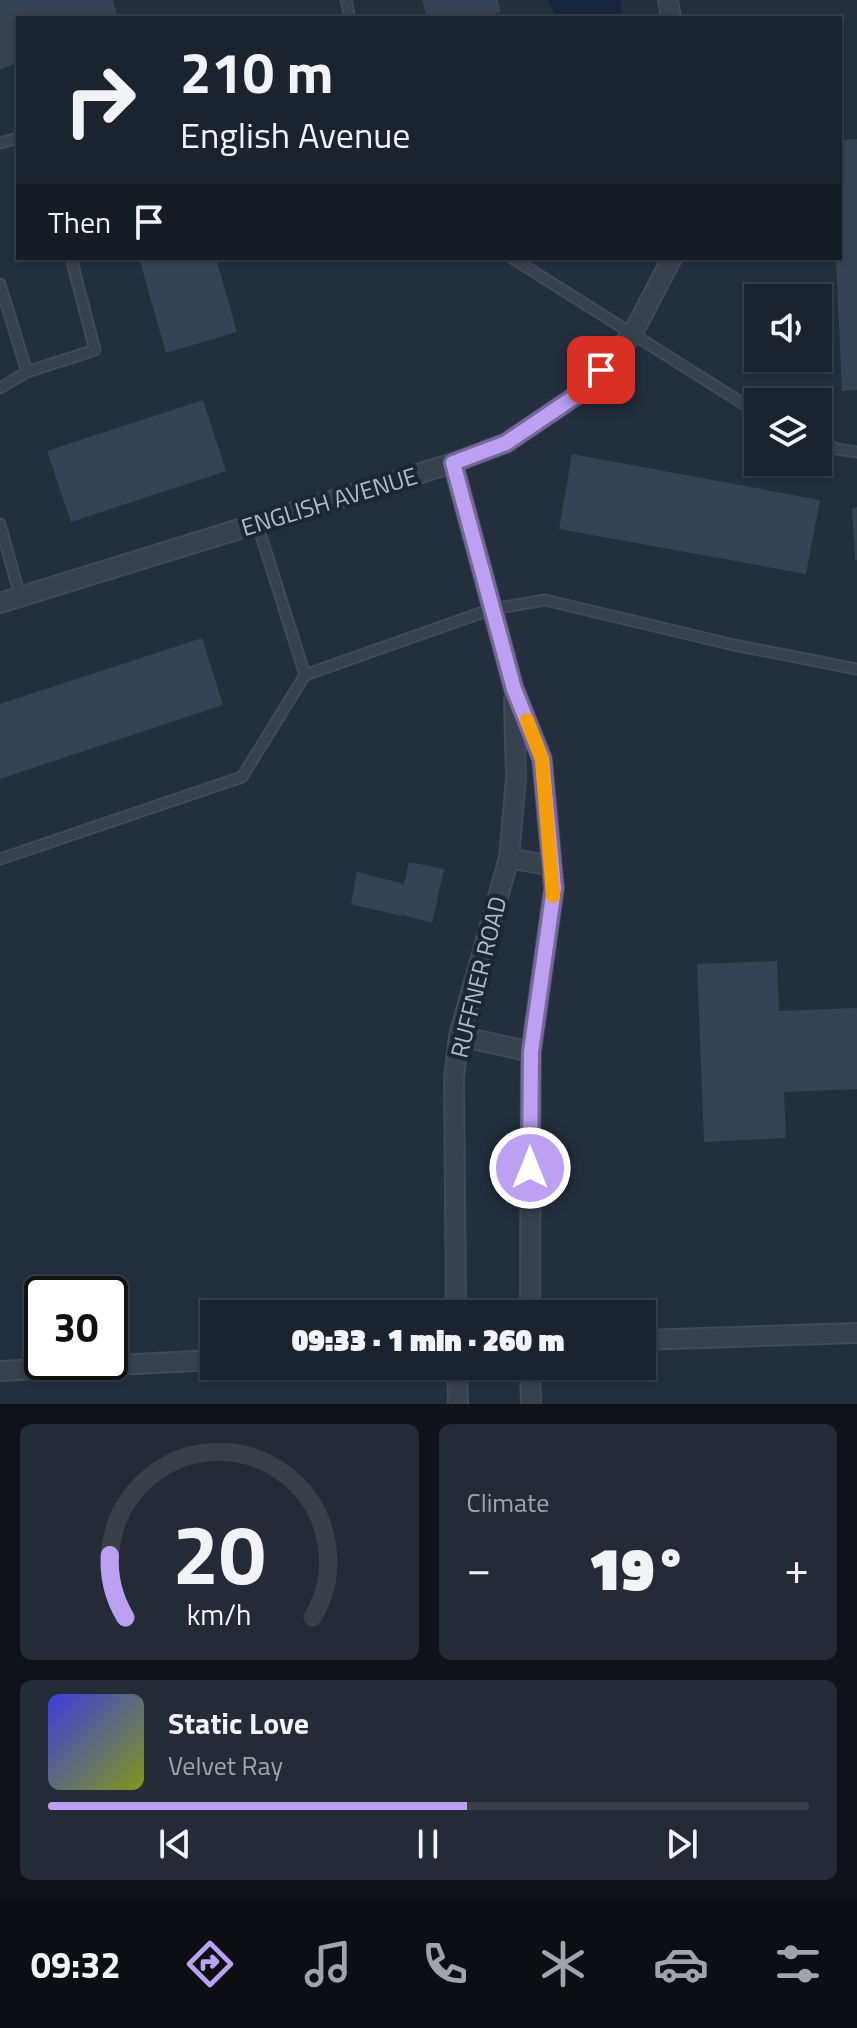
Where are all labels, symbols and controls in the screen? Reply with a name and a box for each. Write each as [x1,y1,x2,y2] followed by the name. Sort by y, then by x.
[180,30,333,115] text: 210 m
[48,48,152,152] icon: right
[180,107,411,162] text: English Avenue
[48,199,111,245] text: Then
[127,200,171,244] icon: arrive
[744,284,832,476] map controls
[744,284,832,372] button: sound
[567,336,635,404] pin
[579,348,623,392] icon: arrive
[744,388,832,476] button: layers
[237,457,421,545] street label: ENGLISH AVENUE
[441,893,515,1061] street label: RUFFNER ROAD
[488,1126,572,1210] position arrow
[24,1276,128,1380] speed limit sign: 30
[292,1317,564,1363] text: 09:33 · 1 min · 260 m
[467,1483,549,1522] text: Climate
[173,1490,266,1616] text: 20
[588,1522,687,1613] text: 19°
[467,1534,491,1601] text: −
[784,1534,809,1601] text: +
[187,1593,252,1636] text: km/h
[168,1700,309,1746] text: Static Love
[168,1746,283,1785] text: Velvet Ray
[153,1822,197,1866] icon: previous
[406,1822,450,1866] icon: pause
[660,1822,704,1866] icon: next
[182,1936,238,1992] icon: directions
[300,1936,356,1992] icon: music
[417,1936,473,1992] icon: phone
[535,1936,591,1992] icon: climate
[653,1936,709,1992] icon: car
[770,1936,826,1992] icon: filters
[31,1937,121,1992] text: 09:32

